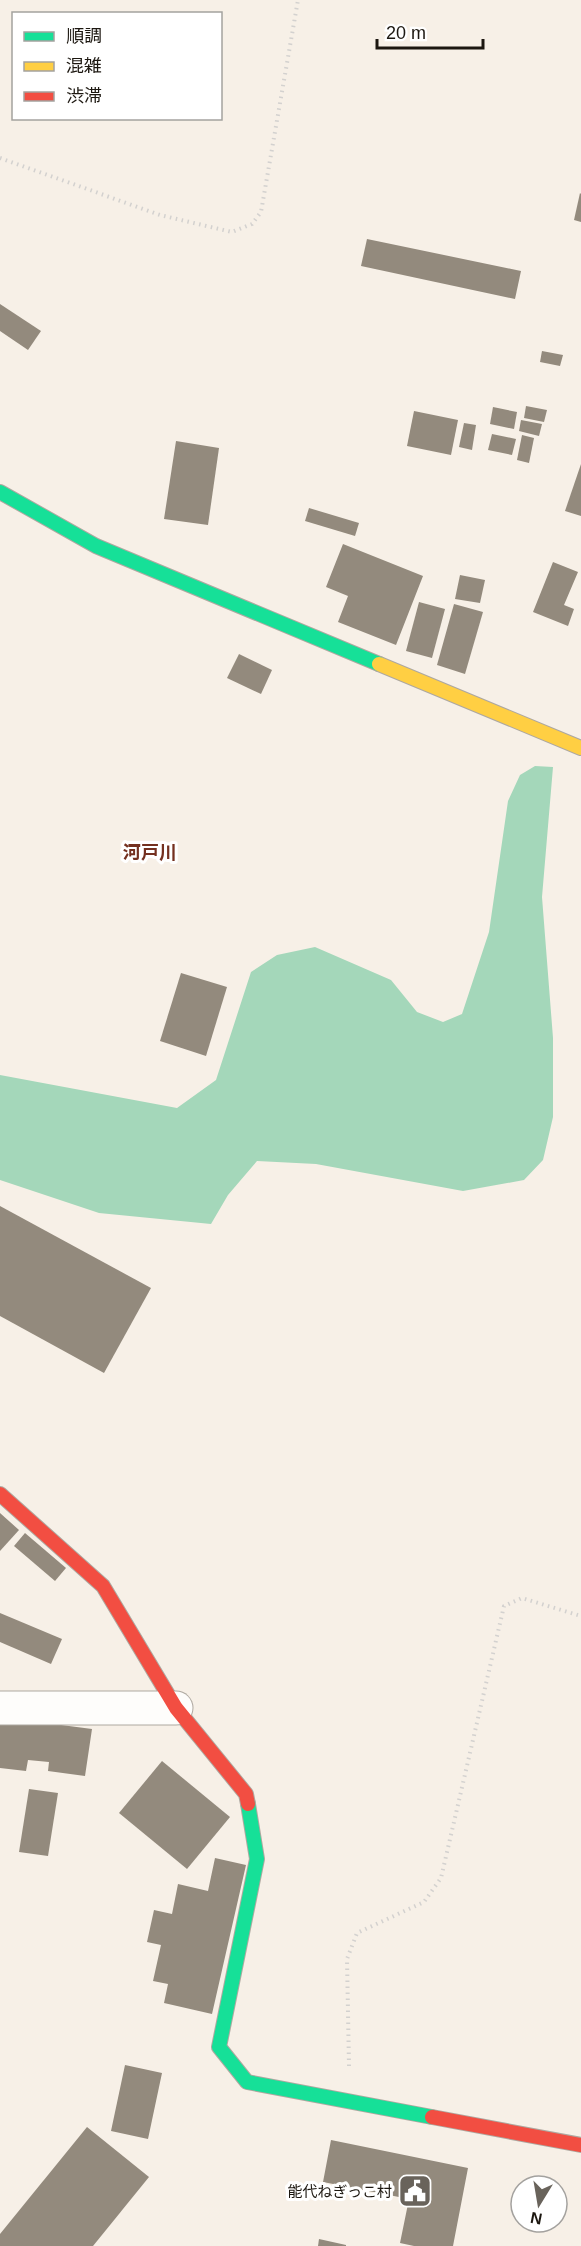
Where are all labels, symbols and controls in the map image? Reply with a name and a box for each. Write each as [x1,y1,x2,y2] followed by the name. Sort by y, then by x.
[12,12,222,120] legend
[377,12,484,50] scale bar
[386,23,426,43] text: 20 m
[66,26,102,46] text: 順調
[66,56,102,76] text: 混雑
[66,86,102,106] text: 渋滞
[123,843,177,863] district label: 河戸川
[397,2173,433,2209] public building icon: 能代ねぎっこ村
[509,2174,569,2234] north arrow
[288,2183,392,2200] place label: 能代ねぎっこ村
[529,2209,544,2228] text: N

